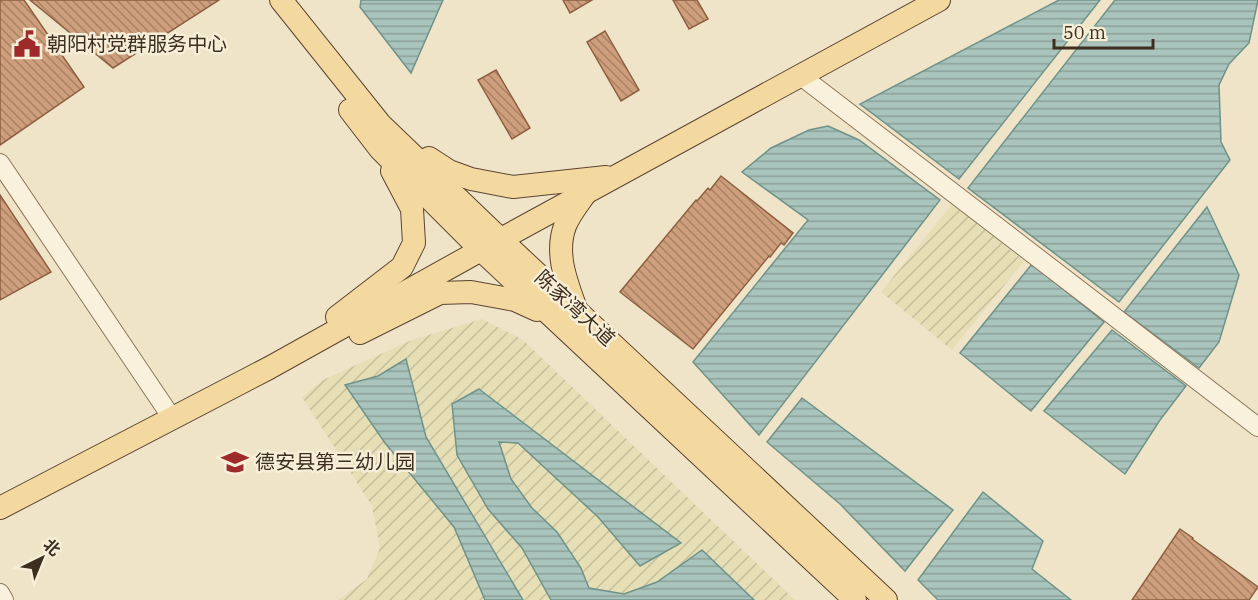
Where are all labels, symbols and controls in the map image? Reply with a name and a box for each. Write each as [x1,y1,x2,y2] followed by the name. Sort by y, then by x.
[1054,12,1153,50] scale bar
[1063,21,1106,44] text: 50 m
[12,29,42,59] public building icon: 朝阳村党群服务中心
[47,30,227,57] place label: 朝阳村党群服务中心
[530,264,621,352] street label: 陈家湾大道
[220,447,250,477] school or university icon: 德安县第三幼儿园
[255,448,415,475] place label: 德安县第三幼儿园
[12,528,72,588] north arrow
[40,534,65,560] text: 北

